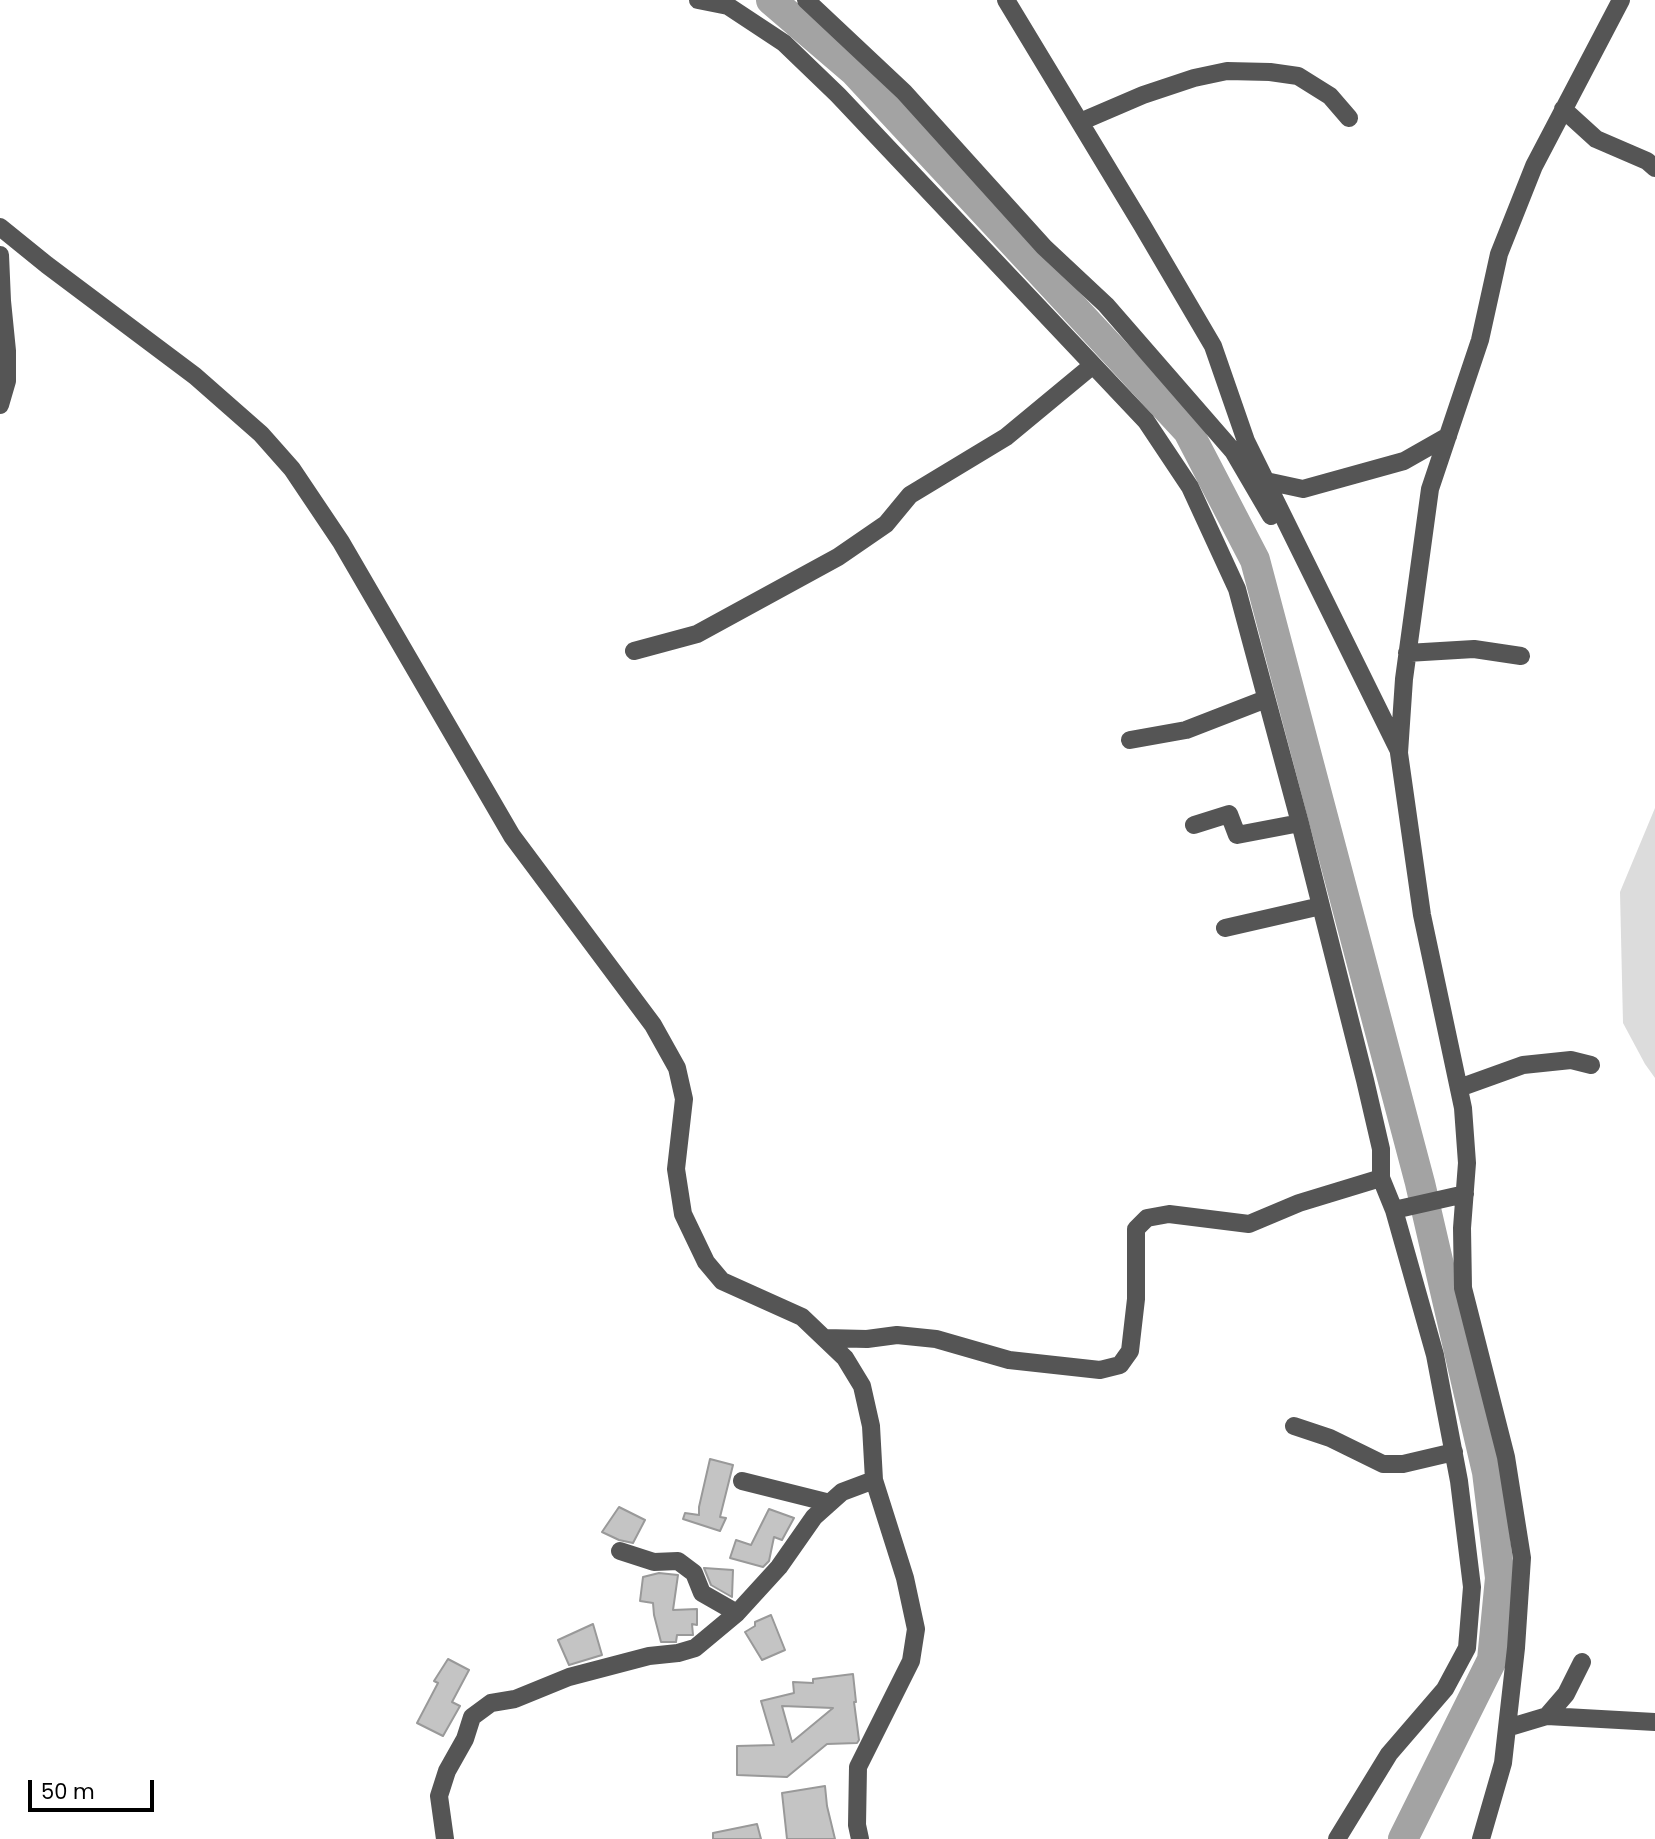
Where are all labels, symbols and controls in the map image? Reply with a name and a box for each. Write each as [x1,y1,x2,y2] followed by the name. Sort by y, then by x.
[32,1766,158,1810] scale bar
[41,1777,95,1806] text: 50 m

